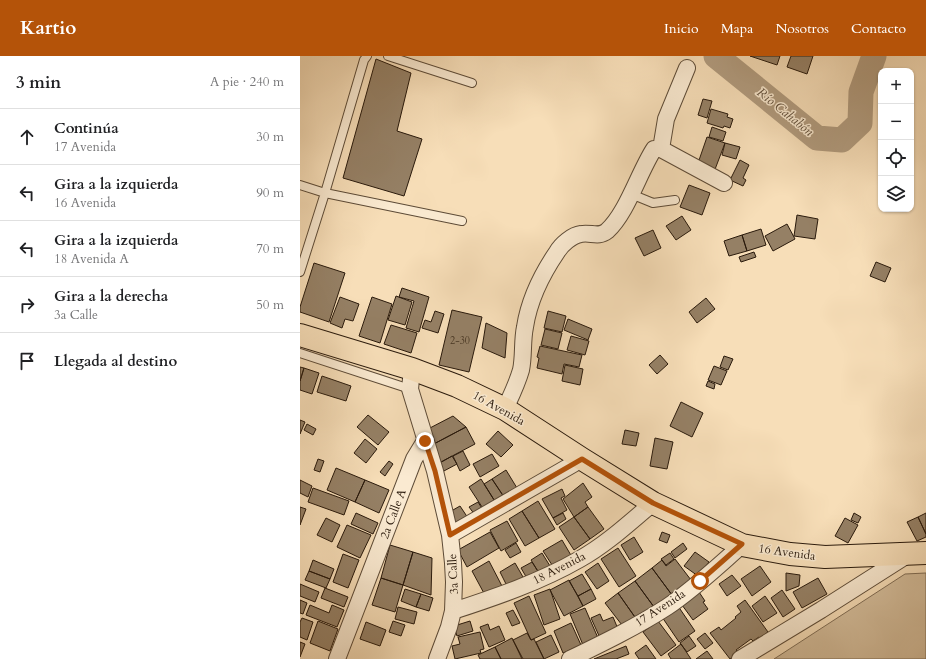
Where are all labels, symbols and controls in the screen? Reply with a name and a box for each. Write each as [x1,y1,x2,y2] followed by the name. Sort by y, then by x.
[20,15,76,41] text: Kartio
[664,19,699,38] text: Inicio
[721,19,753,38] text: Mapa
[775,19,829,38] text: Nosotros
[851,19,906,38] text: Contacto
[878,68,914,212] map controls
[878,68,914,104] button: +
[16,71,61,94] text: 3 min
[210,73,284,91] text: A pie · 240 m
[753,84,818,141] water label: Río Cahabón
[878,104,914,140] button: −
[54,118,119,138] text: Continúa
[16,126,38,148] icon: ahead
[256,128,284,146] text: 30 m
[54,138,116,156] text: 17 Avenida
[878,140,914,176] button: locate
[54,174,178,194] text: Gira a la izquierda
[878,176,914,212] button: layers
[16,182,38,204] icon: left
[256,184,284,202] text: 90 m
[54,194,116,212] text: 16 Avenida
[54,230,178,250] text: Gira a la izquierda
[16,238,38,260] icon: left
[256,240,284,258] text: 70 m
[54,250,129,268] text: 18 Avenida A
[54,286,168,306] text: Gira a la derecha
[16,294,38,316] icon: right
[256,296,284,314] text: 50 m
[54,306,98,324] text: 3a Calle
[450,334,470,348] house number: 2-30
[16,350,38,372] icon: arrive
[54,351,177,371] text: Llegada al destino
[470,387,529,429] street label: 16 Avenida
[416,432,434,450] route end
[376,486,410,541] street label: 2a Calle A
[757,540,817,564] street label: 16 Avenida
[530,547,589,588] street label: 18 Avenida
[444,553,462,595] street label: 3a Calle
[691,572,709,590] route start
[632,585,689,630] street label: 17 Avenida

